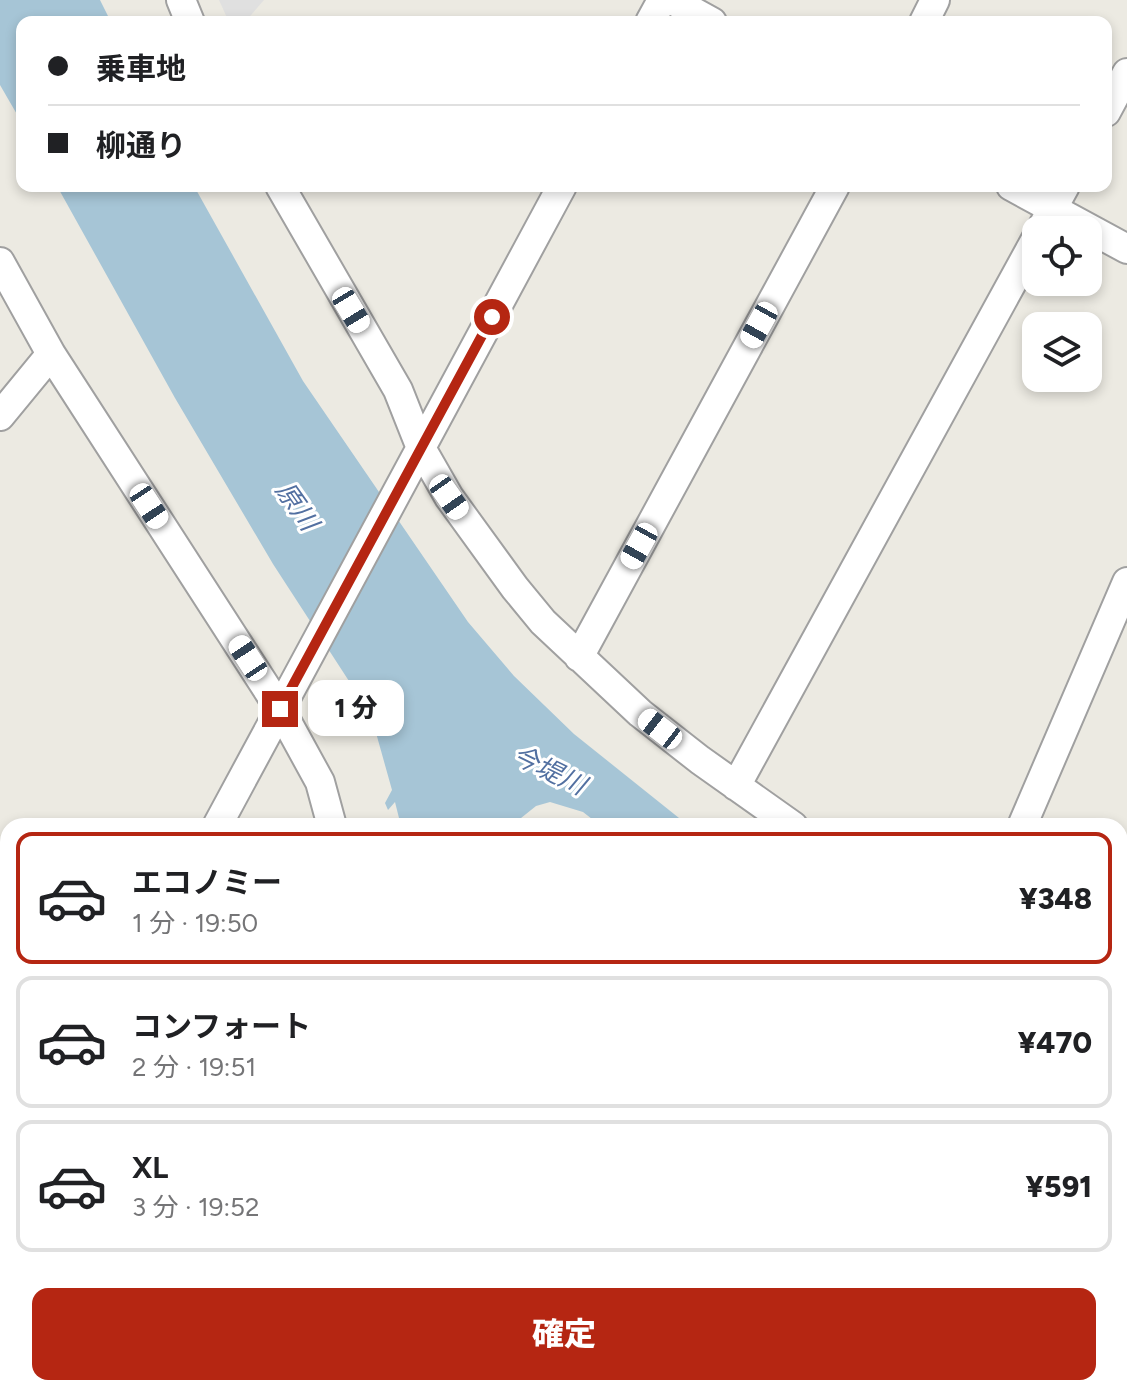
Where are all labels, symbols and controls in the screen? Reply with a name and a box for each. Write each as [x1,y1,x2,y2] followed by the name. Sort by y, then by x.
[96,50,186,87] text: 乗車地
[96,127,186,164] text: 柳通り
[1022,216,1102,392] map controls
[1022,216,1102,296] button: locate
[328,283,374,337] car
[737,298,781,352] car
[474,299,510,335] route start
[1022,312,1102,392] button: layers
[425,470,473,524] car
[269,476,327,539] water label: 原川
[126,479,172,533] car
[617,519,661,573] car
[225,631,271,685] car
[308,681,404,737] callout: 1 分
[262,691,298,727] route end
[334,692,378,724] text: 1 分
[634,705,686,753] car
[507,739,594,803] water label: 今堤川
[36,862,108,934] icon: car
[132,864,282,901] text: エコノミー
[1019,880,1092,917] text: ¥348
[132,907,258,939] text: 1 分 · 19:50
[36,1006,108,1078] icon: car
[132,1008,311,1045] text: コンフォート
[1018,1024,1092,1061] text: ¥470
[132,1051,256,1083] text: 2 分 · 19:51
[132,1149,168,1186] text: XL
[36,1150,108,1222] icon: car
[1025,1168,1092,1205] text: ¥591
[132,1191,260,1223] text: 3 分 · 19:52
[32,1288,1096,1380] button: 確定

